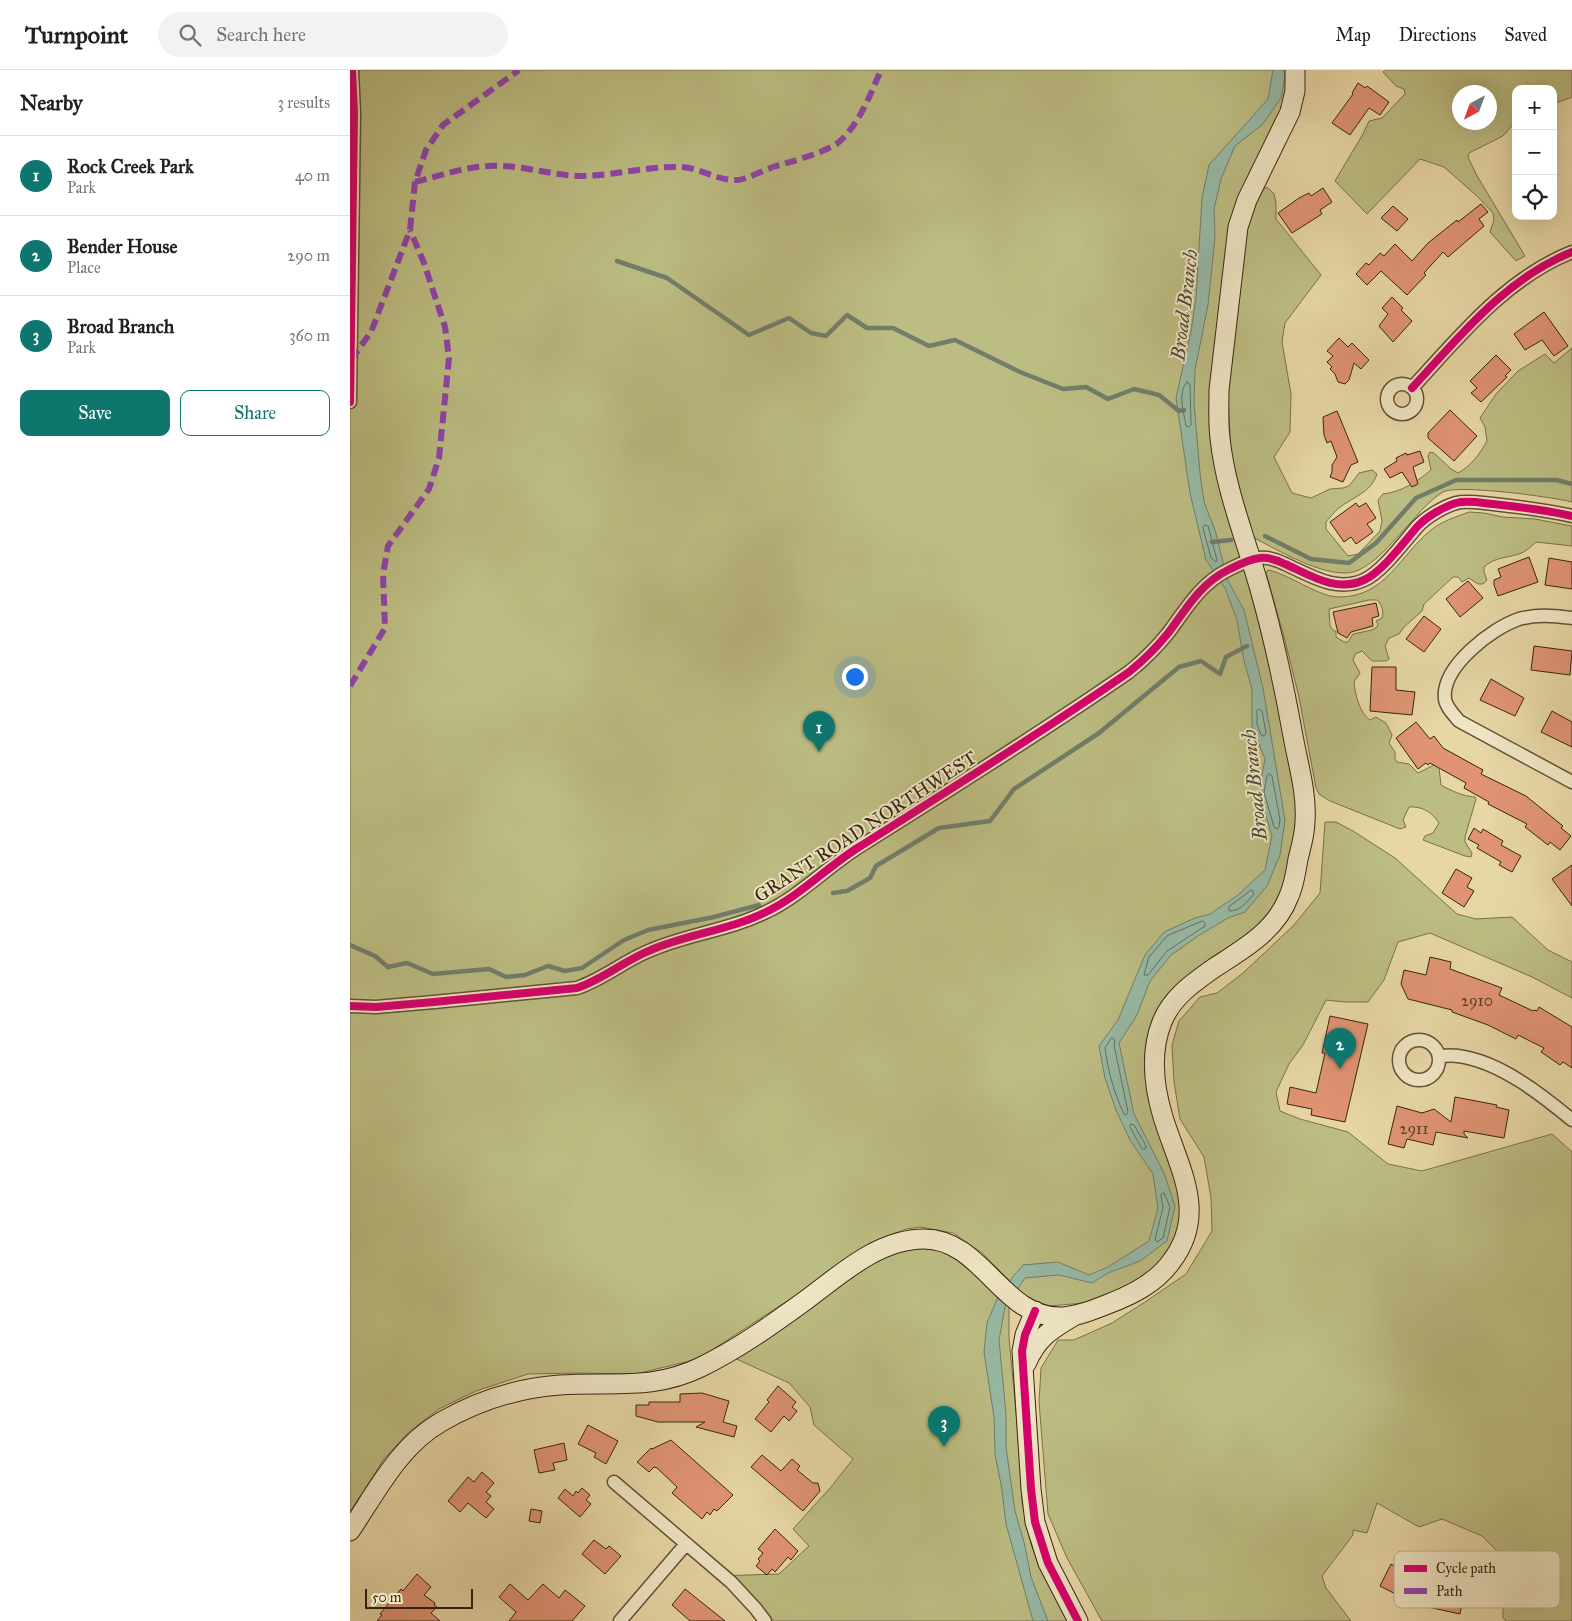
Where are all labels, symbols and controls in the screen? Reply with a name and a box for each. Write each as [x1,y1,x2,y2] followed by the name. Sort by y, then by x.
[158,12,508,57] search box
[25,20,128,50] text: Turnpoint
[176,21,204,49] icon: search
[216,23,306,46] text: Search here
[1335,24,1371,46] text: Map
[1399,24,1476,46] text: Directions
[1504,24,1547,46] text: Saved
[1452,85,1497,130] north arrow
[1512,85,1557,220] map controls
[1512,85,1557,130] button: +
[20,90,83,116] text: Nearby
[277,93,330,112] text: 3 results
[1512,130,1557,175] button: −
[67,155,194,178] text: Rock Creek Park
[33,166,39,185] text: 1
[295,166,330,185] text: 40 m
[1512,175,1557,220] button: locate
[67,178,96,197] text: Park
[67,235,177,258] text: Bender House
[32,246,40,265] text: 2
[287,246,330,265] text: 290 m
[1165,248,1203,363] water label: Broad Branch
[67,258,101,277] text: Place
[67,315,174,338] text: Broad Branch
[33,326,39,345] text: 3
[289,326,330,345] text: 360 m
[67,338,96,357] text: Park
[20,390,170,436] button: Save
[180,390,330,436] button: Share
[842,664,868,690] your location
[803,711,835,752] pin: 1
[1236,728,1272,843] water label: Broad Branch
[750,746,981,907] street label: GRANT ROAD NORTHWEST
[1461,991,1493,1010] house number: 2910
[1324,1028,1356,1069] pin: 2
[1399,1119,1429,1138] house number: 2911
[928,1406,960,1447] pin: 3
[1394,1551,1560,1608] legend
[1436,1560,1496,1577] text: Cycle path
[1436,1583,1463,1600] text: Path
[365,1586,472,1609] scale bar
[372,1589,401,1606] text: 50 m

